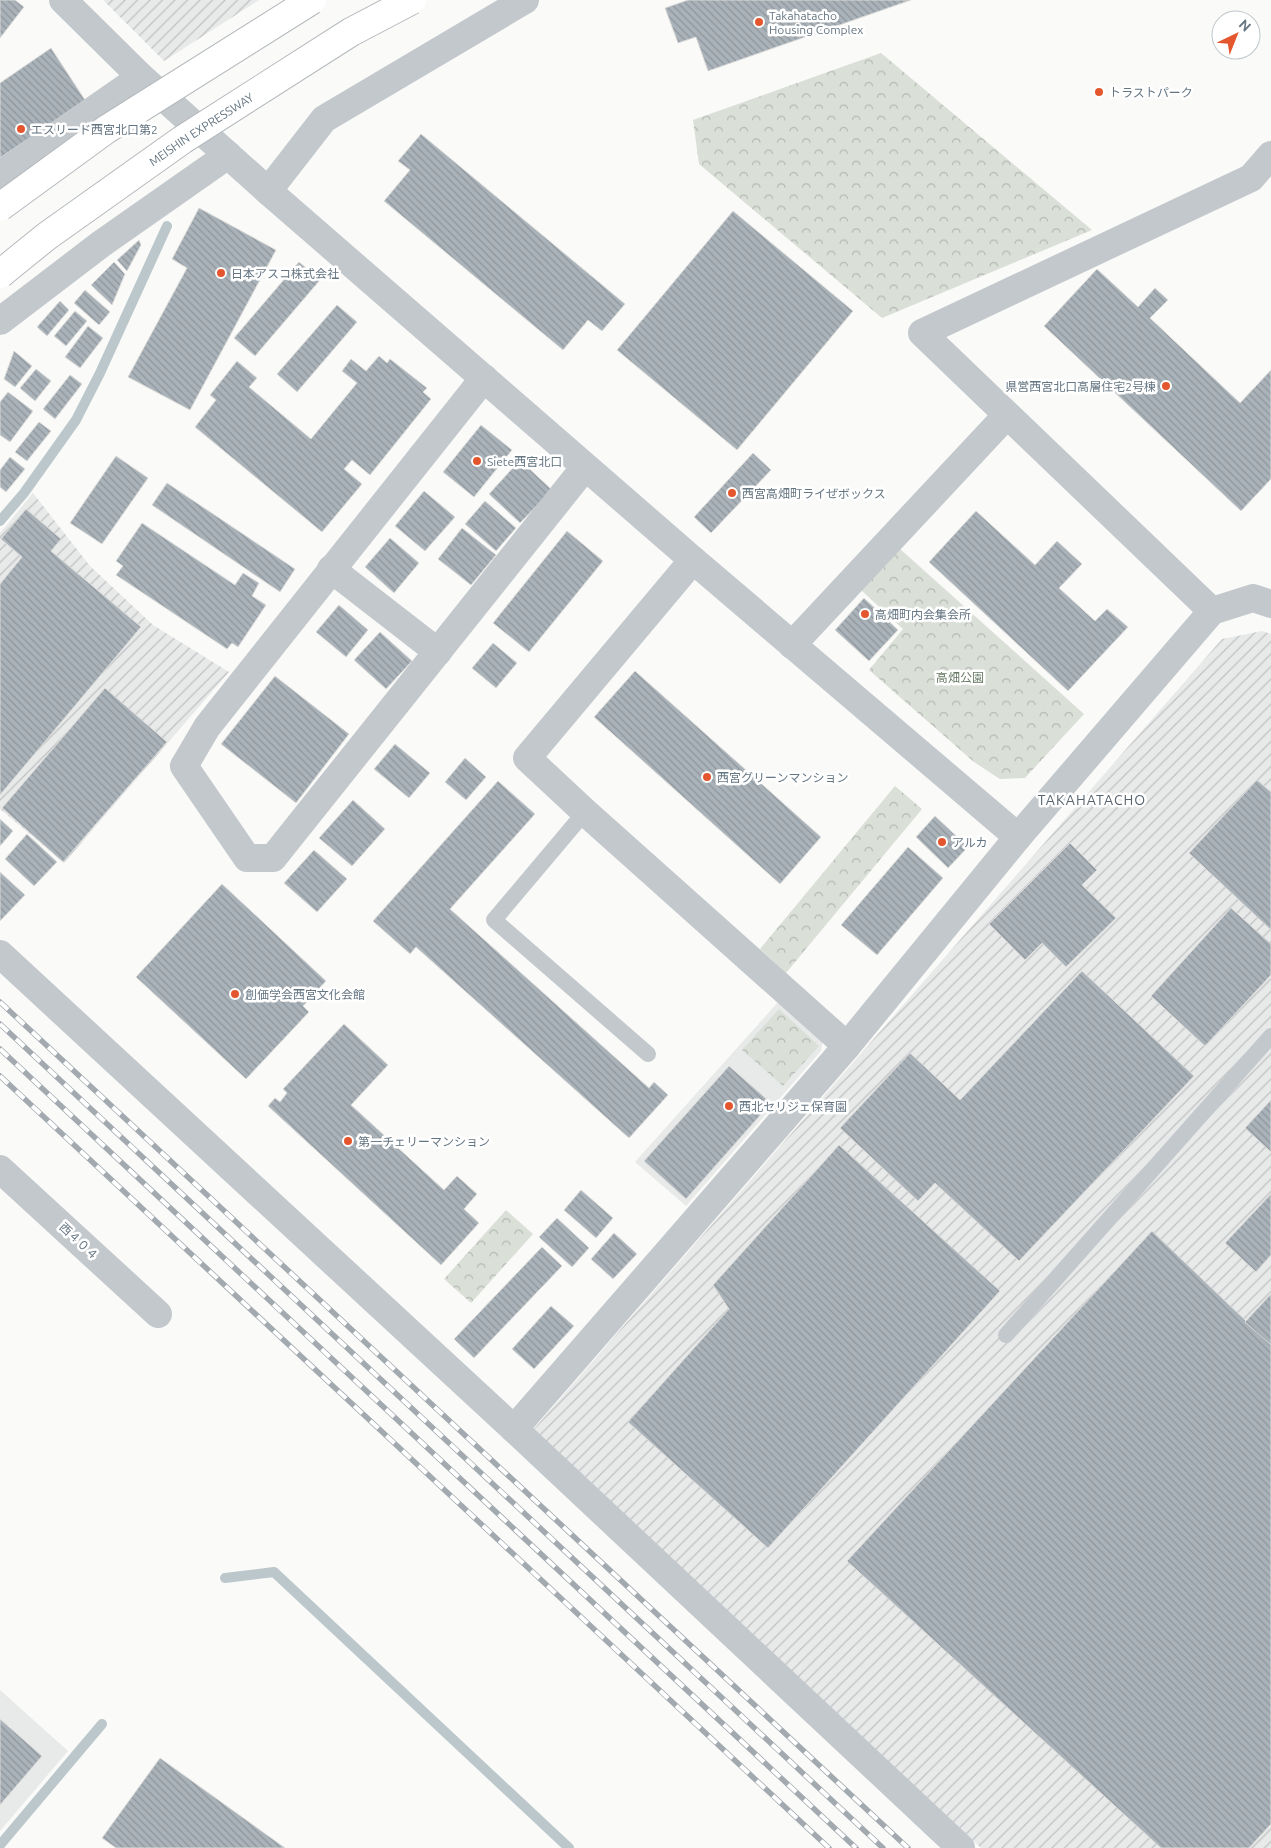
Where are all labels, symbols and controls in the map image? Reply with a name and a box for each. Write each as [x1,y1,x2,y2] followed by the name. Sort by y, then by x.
[769,9,863,36] place label: Takahatacho Housing Complex
[1211,10,1261,60] north arrow
[753,16,765,28] marker: Takahatacho Housing Complex
[1236,16,1254,35] text: N
[1093,86,1105,98] marker: トラストパーク
[1109,86,1193,99] place label: トラストパーク
[146,90,256,168] street label: MEISHIN EXPRESSWAY
[15,123,27,135] marker: エスリード西宮北口第2
[31,123,158,136] place label: エスリード西宮北口第2
[215,267,227,279] marker: 日本アスコ株式会社
[231,267,339,280] place label: 日本アスコ株式会社
[1005,380,1156,393] place label: 県営西宮北口高層住宅2号棟
[1160,380,1172,392] marker: 県営西宮北口高層住宅2号棟
[471,455,483,467] marker: Siete西宮北口
[487,455,562,468] place label: Siete西宮北口
[726,487,738,499] marker: 西宮高畑町ライぜボックス
[742,487,886,500] place label: 西宮高畑町ライぜボックス
[859,608,871,620] marker: 高畑町内会集会所
[875,608,971,621] place label: 高畑町内会集会所
[936,671,984,684] park label: 高畑公園
[701,771,713,783] marker: 西宮グリーンマンション
[717,771,848,784] place label: 西宮グリーンマンション
[1038,792,1146,808] district label: TAKAHATACHO
[936,836,948,848] marker: アルカ
[952,836,988,849] place label: アルカ
[229,988,241,1000] marker: 創価学会西宮文化会館
[245,988,365,1001] place label: 創価学会西宮文化会館
[723,1100,735,1112] marker: 西北セリジェ保育園
[739,1100,847,1113] place label: 西北セリジェ保育園
[342,1135,354,1147] marker: 第一チェリーマンション
[358,1135,490,1148] place label: 第一チェリーマンション
[57,1220,101,1262] street label: 西４０４

